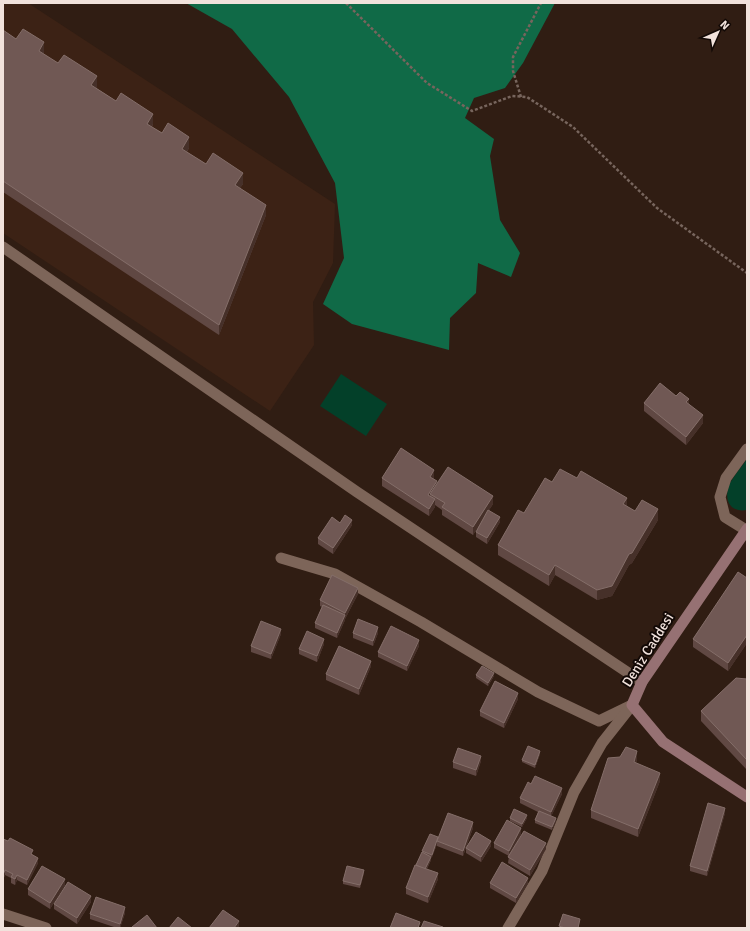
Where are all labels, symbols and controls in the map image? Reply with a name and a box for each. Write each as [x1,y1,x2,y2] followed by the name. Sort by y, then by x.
[698,12,738,52] north arrow
[717,18,732,33] text: N
[619,610,677,690] street label: Deniz Caddesi

